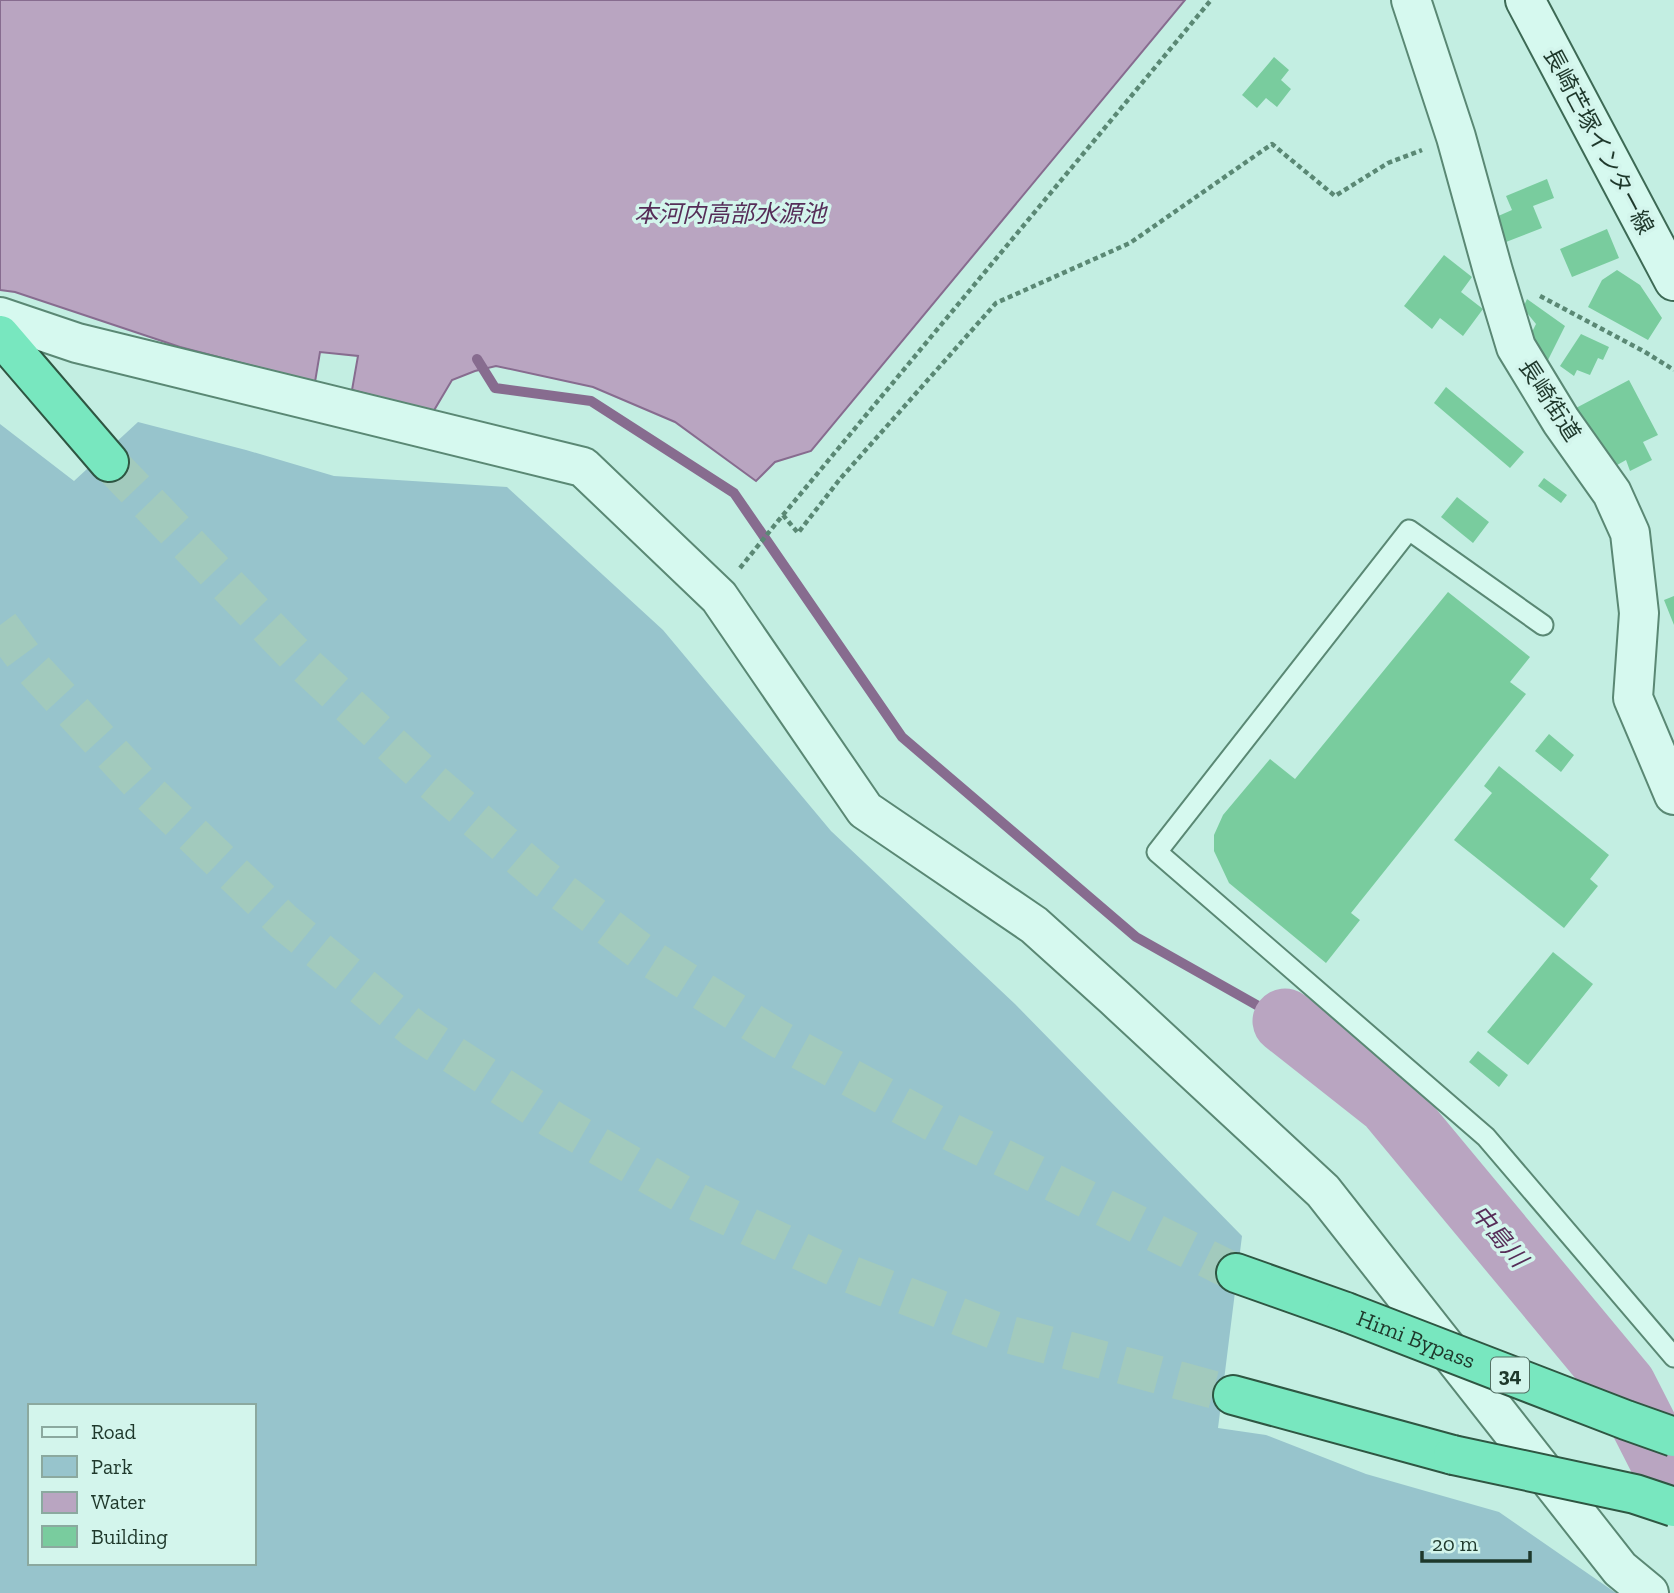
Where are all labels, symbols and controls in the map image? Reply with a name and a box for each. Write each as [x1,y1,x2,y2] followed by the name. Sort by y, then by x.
[1538,43,1660,239] street label: 長崎芒塚インター線
[634,199,828,228] water label: 本河内高部水源池
[1513,354,1587,446] street label: 長崎街道
[1465,1199,1536,1275] water label: 中島川
[1353,1303,1479,1374] street label: Himi Bypass
[1491,1358,1529,1392] road number: 34
[28,1404,256,1565] legend
[91,1419,137,1444] text: Road
[91,1454,133,1479] text: Park
[91,1489,146,1514] text: Water
[1422,1520,1530,1564] scale bar
[91,1524,168,1549] text: Building
[1432,1531,1478,1556] text: 20 m

